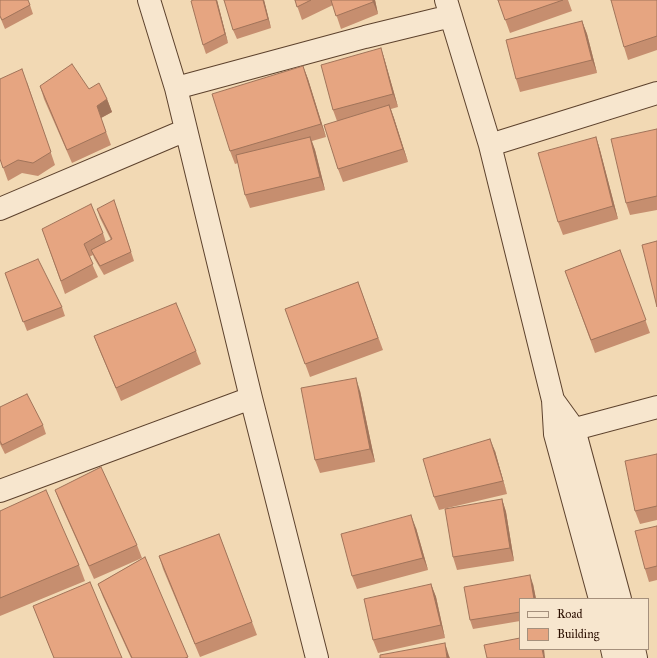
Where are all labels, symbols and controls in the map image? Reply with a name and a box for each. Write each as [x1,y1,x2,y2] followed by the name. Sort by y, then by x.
[519,598,649,650] legend
[557,607,583,621] text: Road
[557,627,599,641] text: Building

